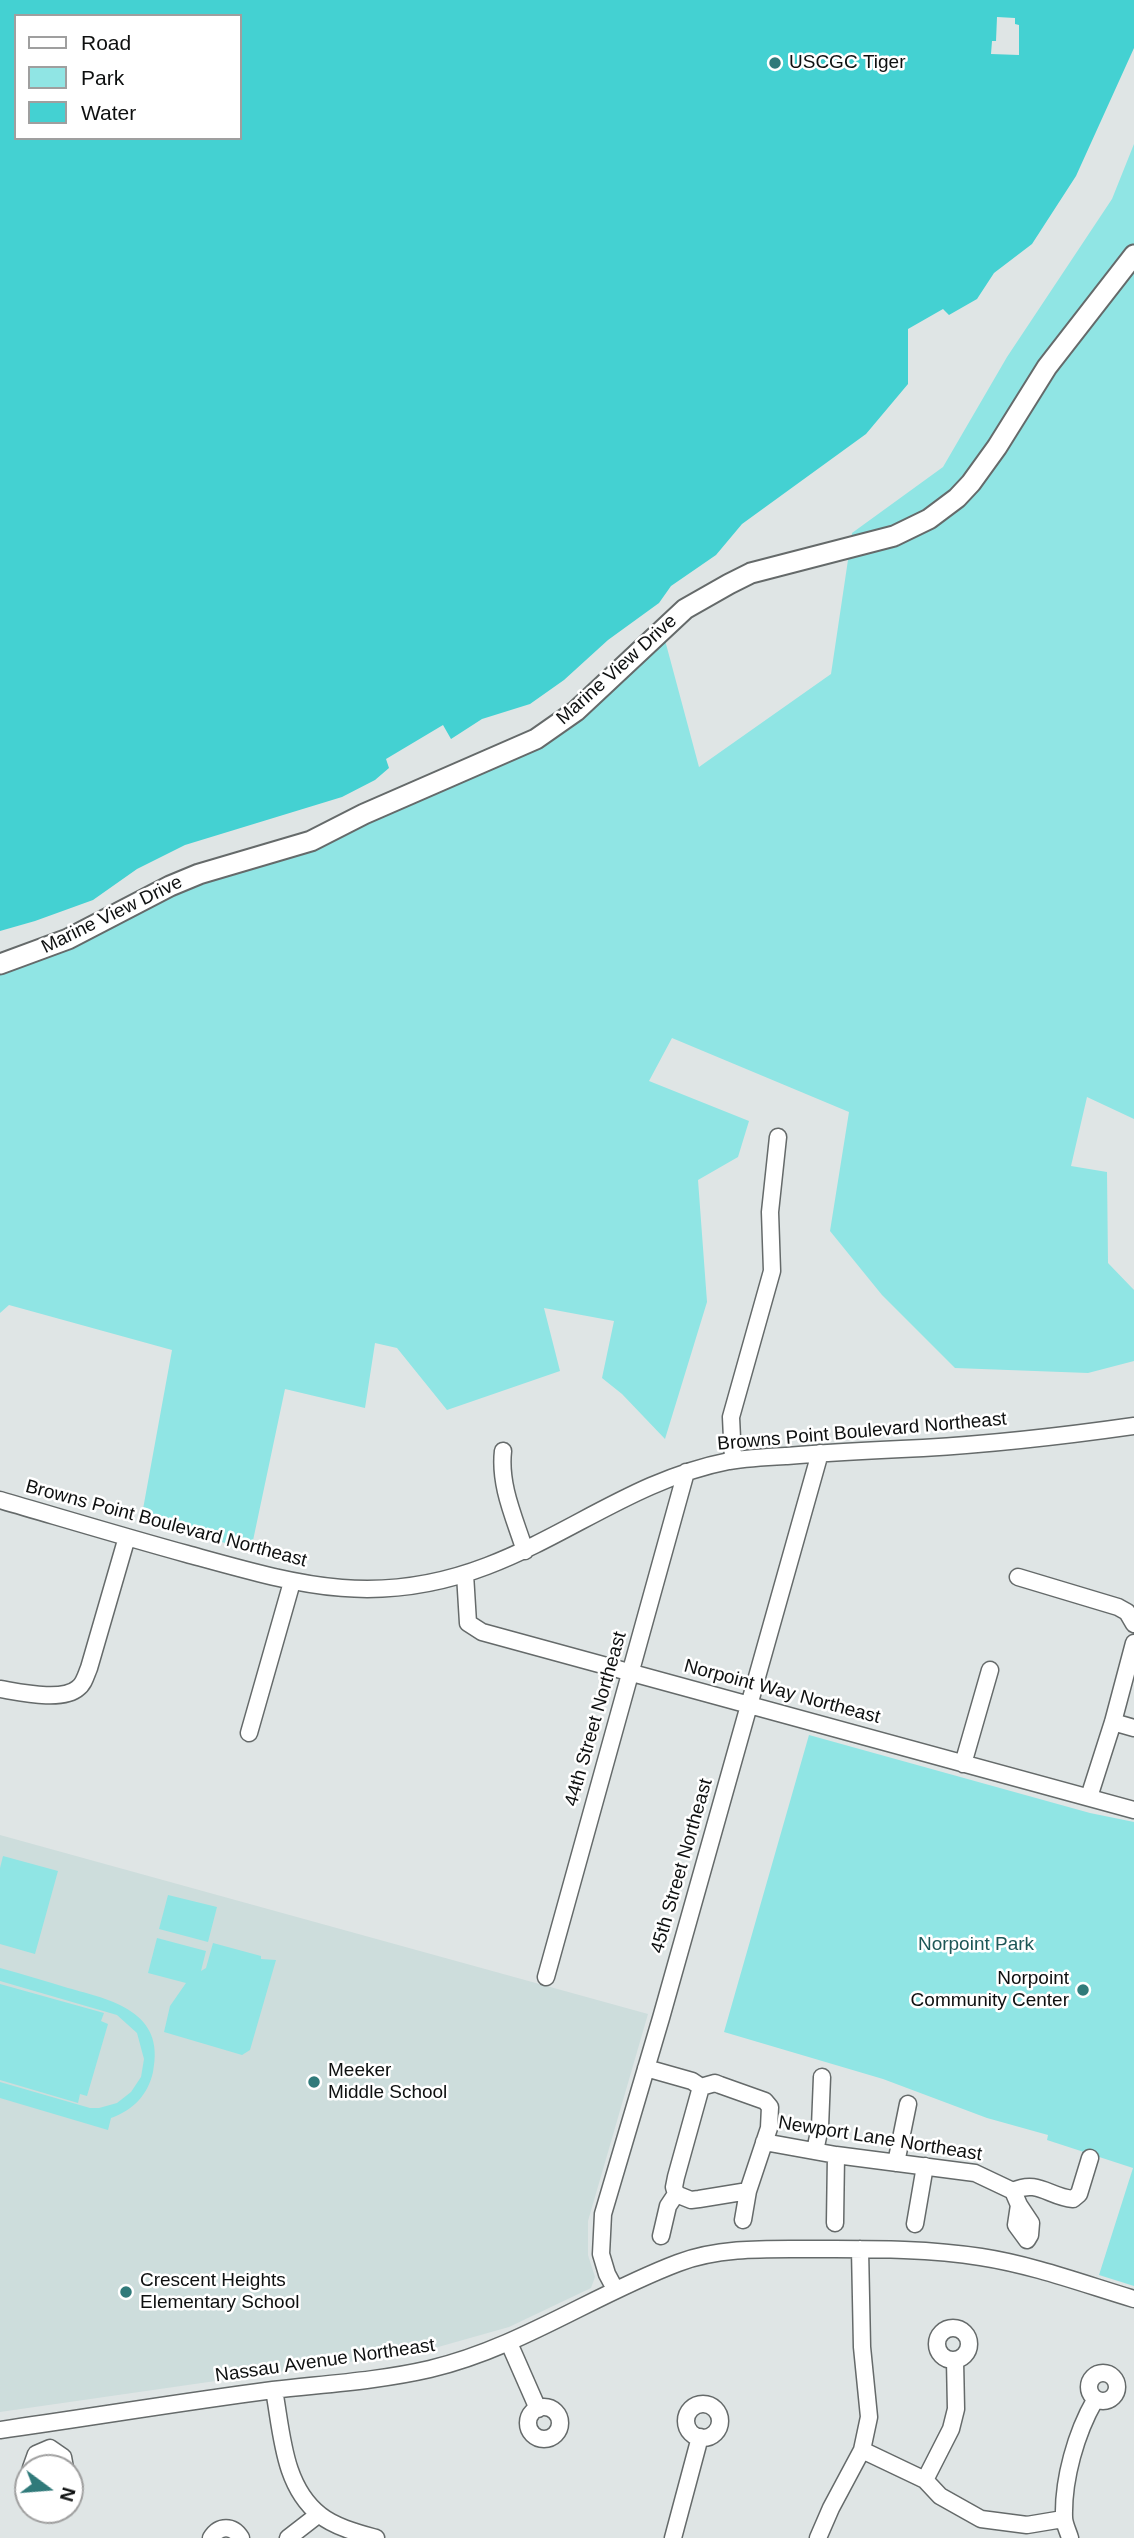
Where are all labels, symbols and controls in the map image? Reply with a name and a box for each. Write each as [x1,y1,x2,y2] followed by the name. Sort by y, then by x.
[14,14,242,140] legend
[81,31,131,54] text: Road
[789,52,905,74] place label: USCGC Tiger
[767,55,783,71] marker: USCGC Tiger
[81,66,124,89] text: Park
[81,101,136,124] text: Water
[552,610,682,730] street label: Marine View Drive
[38,871,186,959] street label: Marine View Drive
[716,1408,1008,1456] street label: Browns Point Boulevard Northeast
[23,1475,309,1573] street label: Browns Point Boulevard Northeast
[560,1629,632,1809] street label: 44th Street Northeast
[681,1655,883,1729] street label: Norpoint Way Northeast
[646,1776,718,1956] street label: 45th Street Northeast
[918,1934,1034,1956] park label: Norpoint Park
[911,1968,1069,2012] place label: Norpoint Community Center
[1075,1982,1091,1998] marker: Norpoint Community Center
[328,2060,447,2104] place label: Meeker Middle School
[306,2074,322,2090] marker: Meeker Middle School
[777,2112,983,2166] street label: Newport Lane Northeast
[140,2270,299,2314] place label: Crescent Heights Elementary School
[118,2284,134,2300] marker: Crescent Heights Elementary School
[214,2334,436,2388] street label: Nassau Avenue Northeast
[14,2454,84,2524] north arrow
[56,2485,80,2504] text: N

